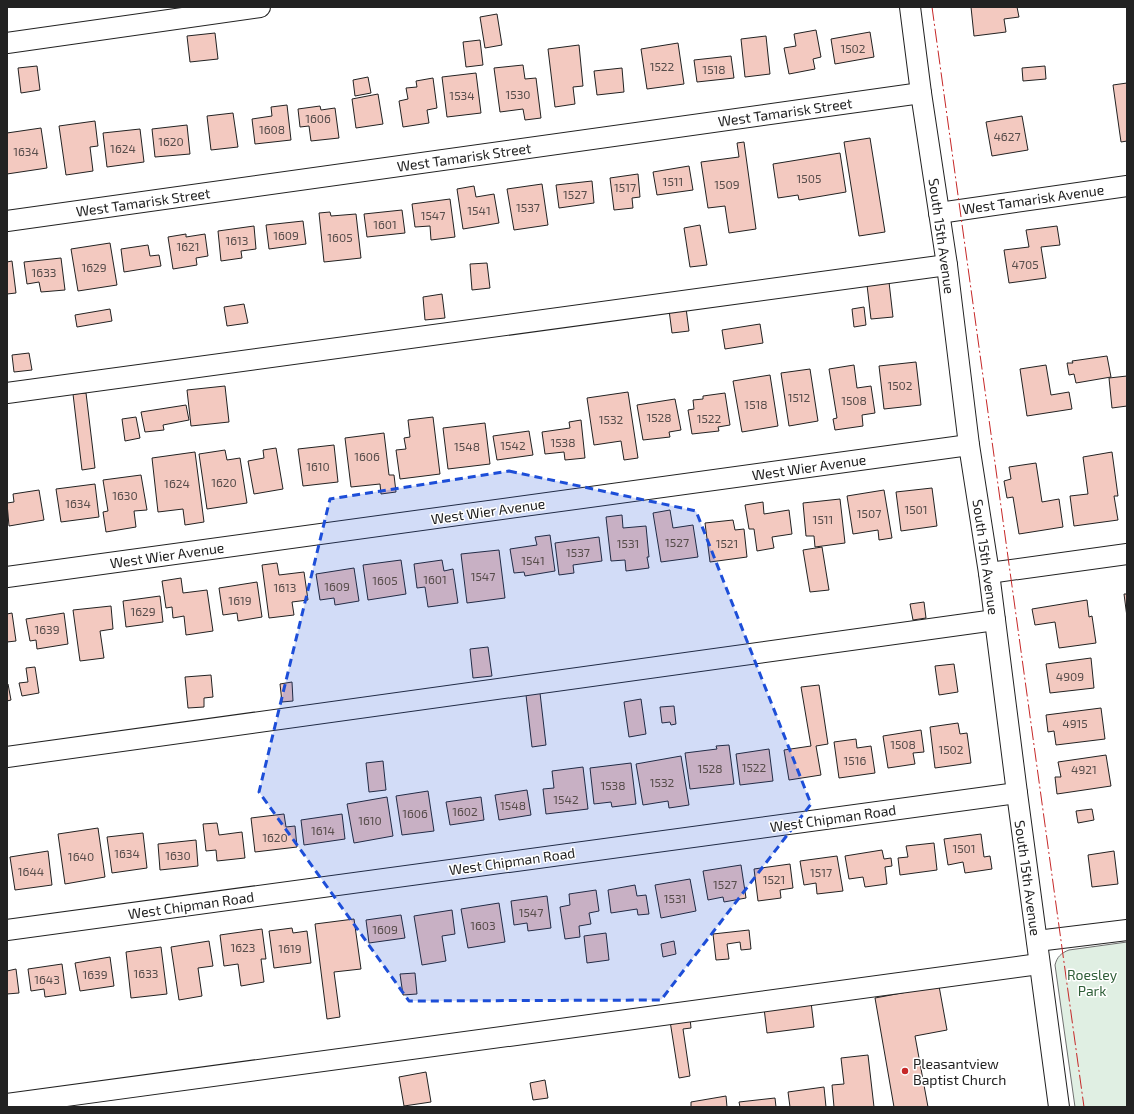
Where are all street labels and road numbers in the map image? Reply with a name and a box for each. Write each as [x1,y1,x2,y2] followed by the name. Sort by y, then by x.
[717,94,853,130] street label: West Tamarisk Street
[396,139,532,175] street label: West Tamarisk Street
[925,177,959,295] street label: South 15th Avenue
[961,181,1105,217] street label: West Tamarisk Avenue
[75,184,211,220] street label: West Tamarisk Street
[751,451,867,483] street label: West Wier Avenue
[430,495,546,527] street label: West Wier Avenue
[969,498,1003,616] street label: South 15th Avenue
[109,539,225,571] street label: West Wier Avenue
[769,801,897,835] street label: West Chipman Road
[1011,819,1045,937] street label: South 15th Avenue
[448,844,576,878] street label: West Chipman Road
[127,888,255,922] street label: West Chipman Road

